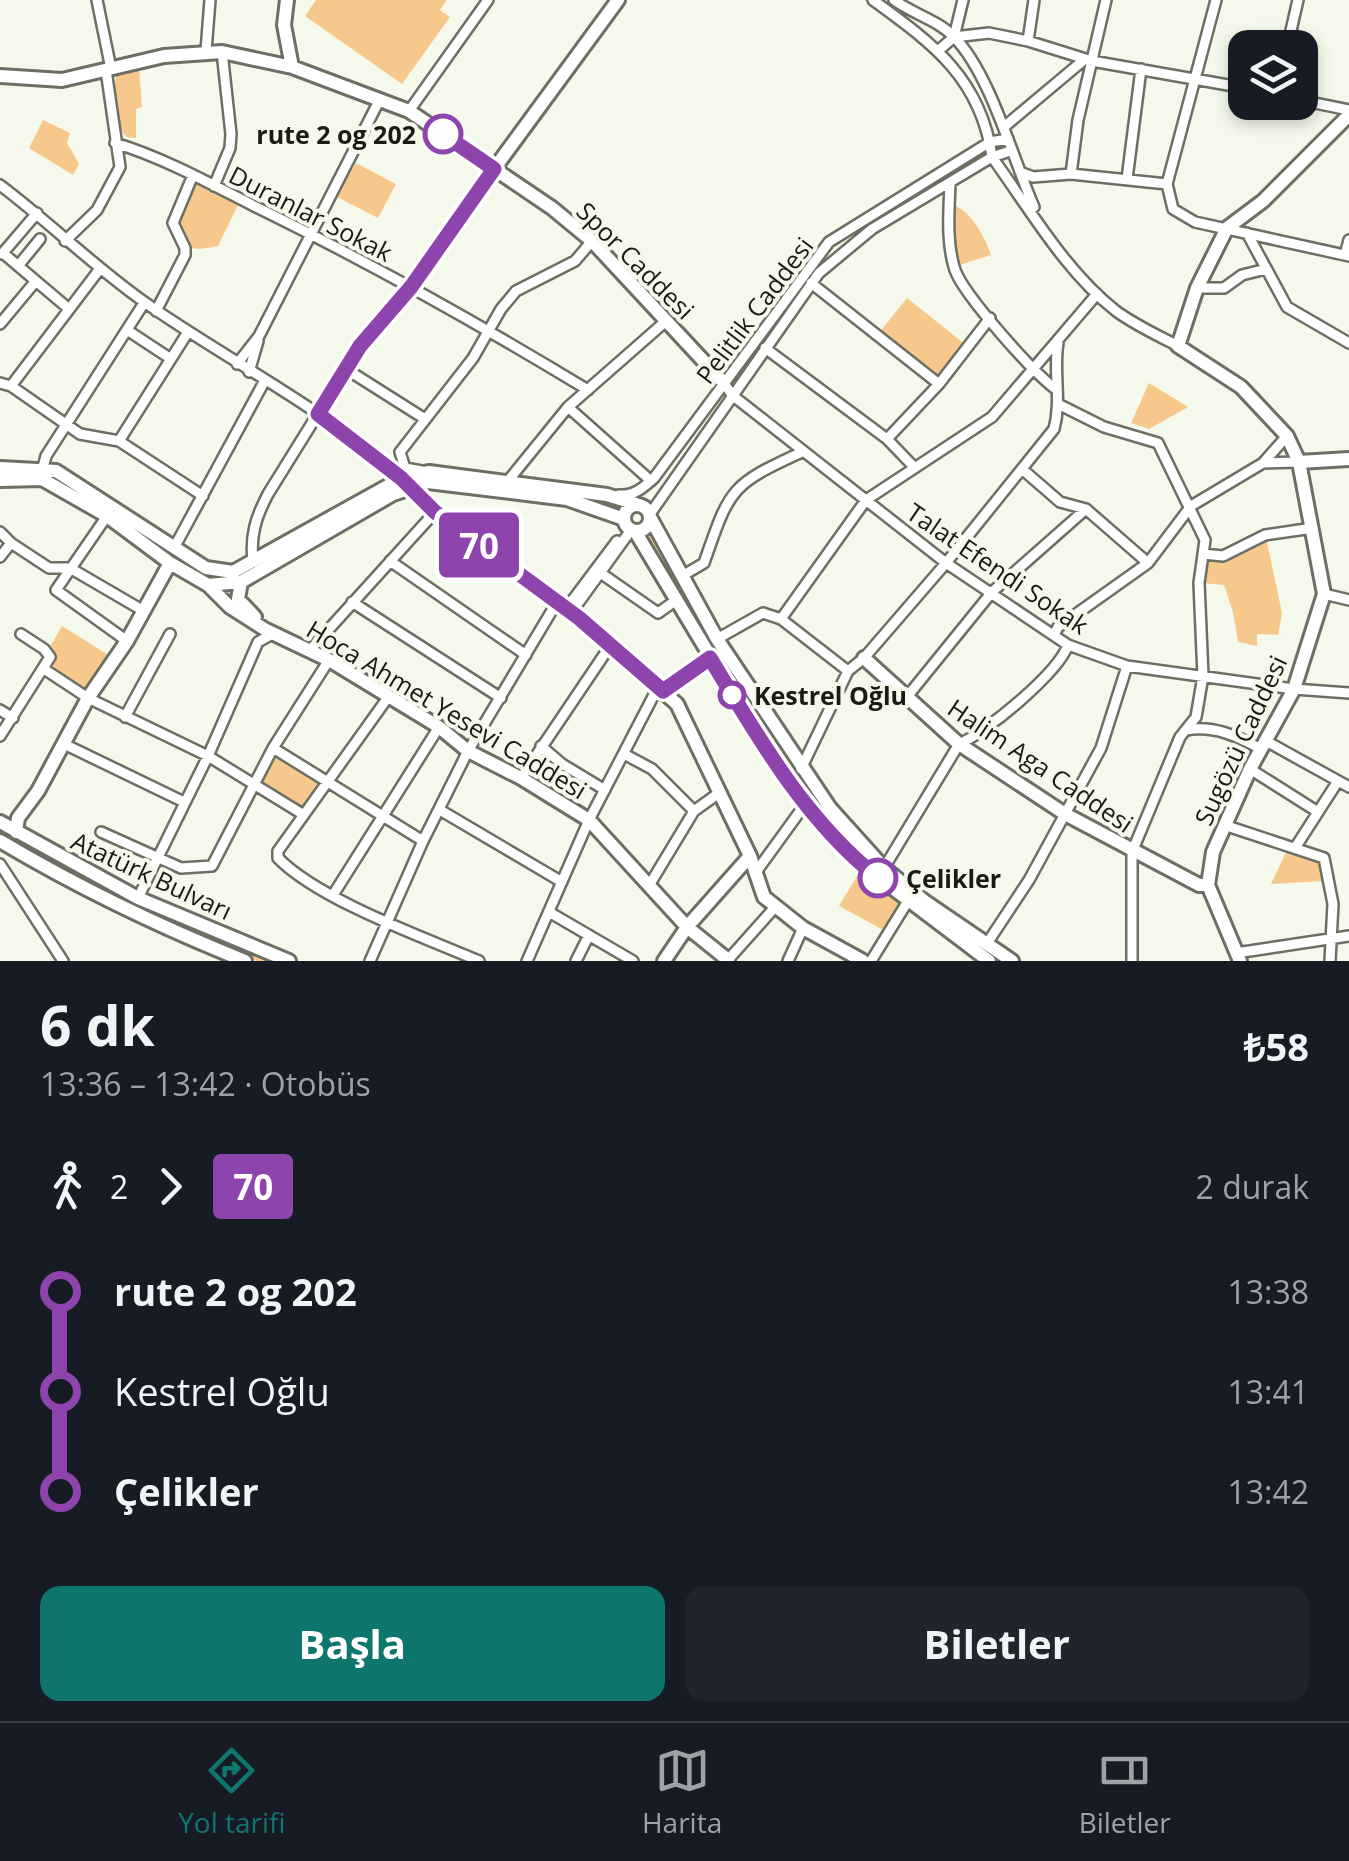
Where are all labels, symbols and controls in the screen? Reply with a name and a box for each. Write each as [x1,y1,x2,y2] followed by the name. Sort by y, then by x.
[1228,30,1318,120] map controls
[1228,30,1318,120] button: layers
[424,115,462,153] marker: rute 2 og 202
[256,117,416,151] place label: rute 2 og 202
[224,157,398,269] street label: Duranlar Sokak
[570,194,702,326] street label: Spor Caddesi
[688,230,820,390] street label: Pelitlik Caddesi
[901,495,1095,641] street label: Talat Efendi Sokak
[434,512,524,578] line badge: 70
[459,522,499,569] text: 70
[301,612,593,806] street label: Hoca Ahmet Yesevi Caddesi
[1186,650,1294,830] street label: Sugözü Caddesi
[754,678,907,712] place label: Kestrel Oğlu
[719,682,745,708] marker: Kestrel Oğlu
[942,690,1140,840] street label: Halim Aga Caddesi
[66,823,238,927] street label: Atatürk Bulvarı
[859,859,897,897] marker: Çelikler
[906,861,1001,895] place label: Çelikler
[40,987,155,1062] text: 6 dk
[1244,1020,1309,1072] text: ₺58
[40,1062,371,1105] text: 13:36 – 13:42 · Otobüs
[40,1159,95,1214] icon: walk
[143,1159,198,1214] icon: forward
[233,1163,273,1210] text: 70
[110,1165,128,1208] text: 2
[1196,1165,1309,1208] text: 2 durak
[114,1265,357,1317] text: rute 2 og 202
[1227,1270,1309,1313] text: 13:38
[114,1365,330,1417] text: Kestrel Oğlu
[1227,1370,1309,1413] text: 13:41
[114,1465,259,1517] text: Çelikler
[1227,1470,1309,1513] text: 13:42
[40,1586,665,1701] button: Başla
[685,1586,1309,1701] button: Biletler
[178,1743,286,1841] tab: Yol tarifi
[642,1743,722,1841] tab: Harita
[1079,1743,1171,1841] tab: Biletler

